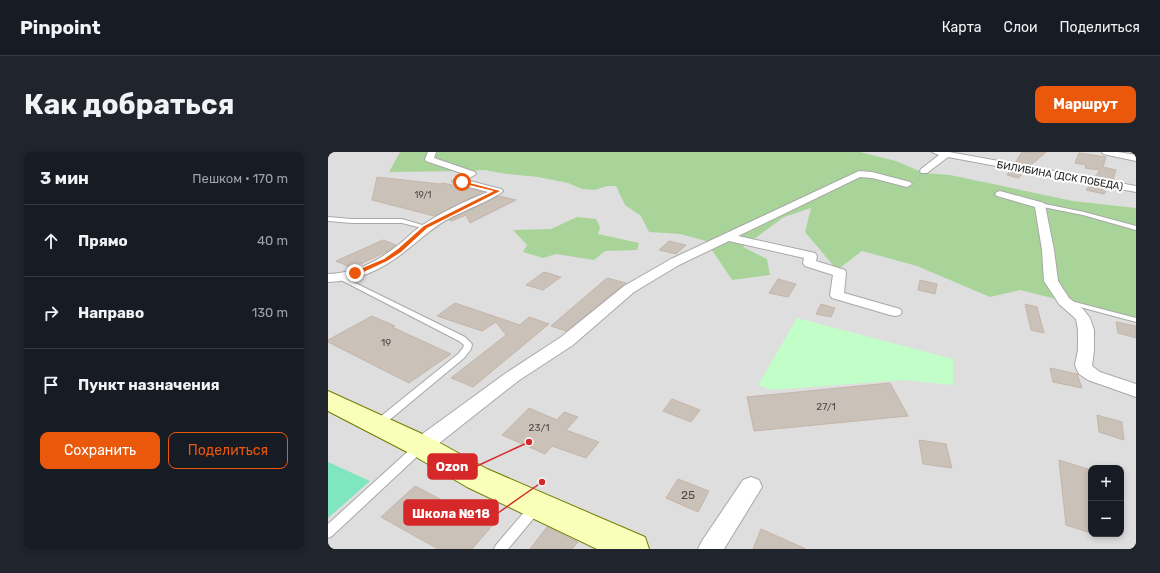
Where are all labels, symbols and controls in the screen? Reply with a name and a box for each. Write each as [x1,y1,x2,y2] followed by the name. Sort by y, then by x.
[20,16,101,39] text: Pinpoint
[942,19,982,36] text: Карта
[1004,19,1038,36] text: Слои
[1060,19,1140,36] text: Поделиться
[1035,86,1136,123] button: Маршрут
[24,88,234,121] text: Как добраться
[996,159,1124,193] street label: БИЛИБИНА (ДСК ПОБЕДА)
[40,168,89,188] text: 3 мин
[192,171,288,186] text: Пешком · 170 m
[453,173,471,191] route start
[415,190,432,200] house number: 19/1
[40,230,62,252] icon: ahead
[78,232,128,250] text: Прямо
[257,233,288,248] text: 40 m
[346,264,364,282] route end
[40,302,62,324] icon: right
[78,304,144,322] text: Направо
[252,305,288,320] text: 130 m
[381,337,391,349] house number: 19
[40,374,62,396] icon: arrive
[78,376,220,394] text: Пункт назначения
[816,401,836,413] house number: 27/1
[529,422,549,434] house number: 23/1
[40,432,160,469] button: Сохранить
[168,432,288,469] button: Поделиться
[428,454,477,479] callout: Ozon
[436,459,468,474] text: Ozon
[1088,465,1124,537] map controls
[1088,465,1124,501] button: +
[681,488,695,502] house number: 25
[404,500,498,525] callout: Школа №18
[1088,501,1124,537] button: −
[412,506,490,521] text: Школа №18

